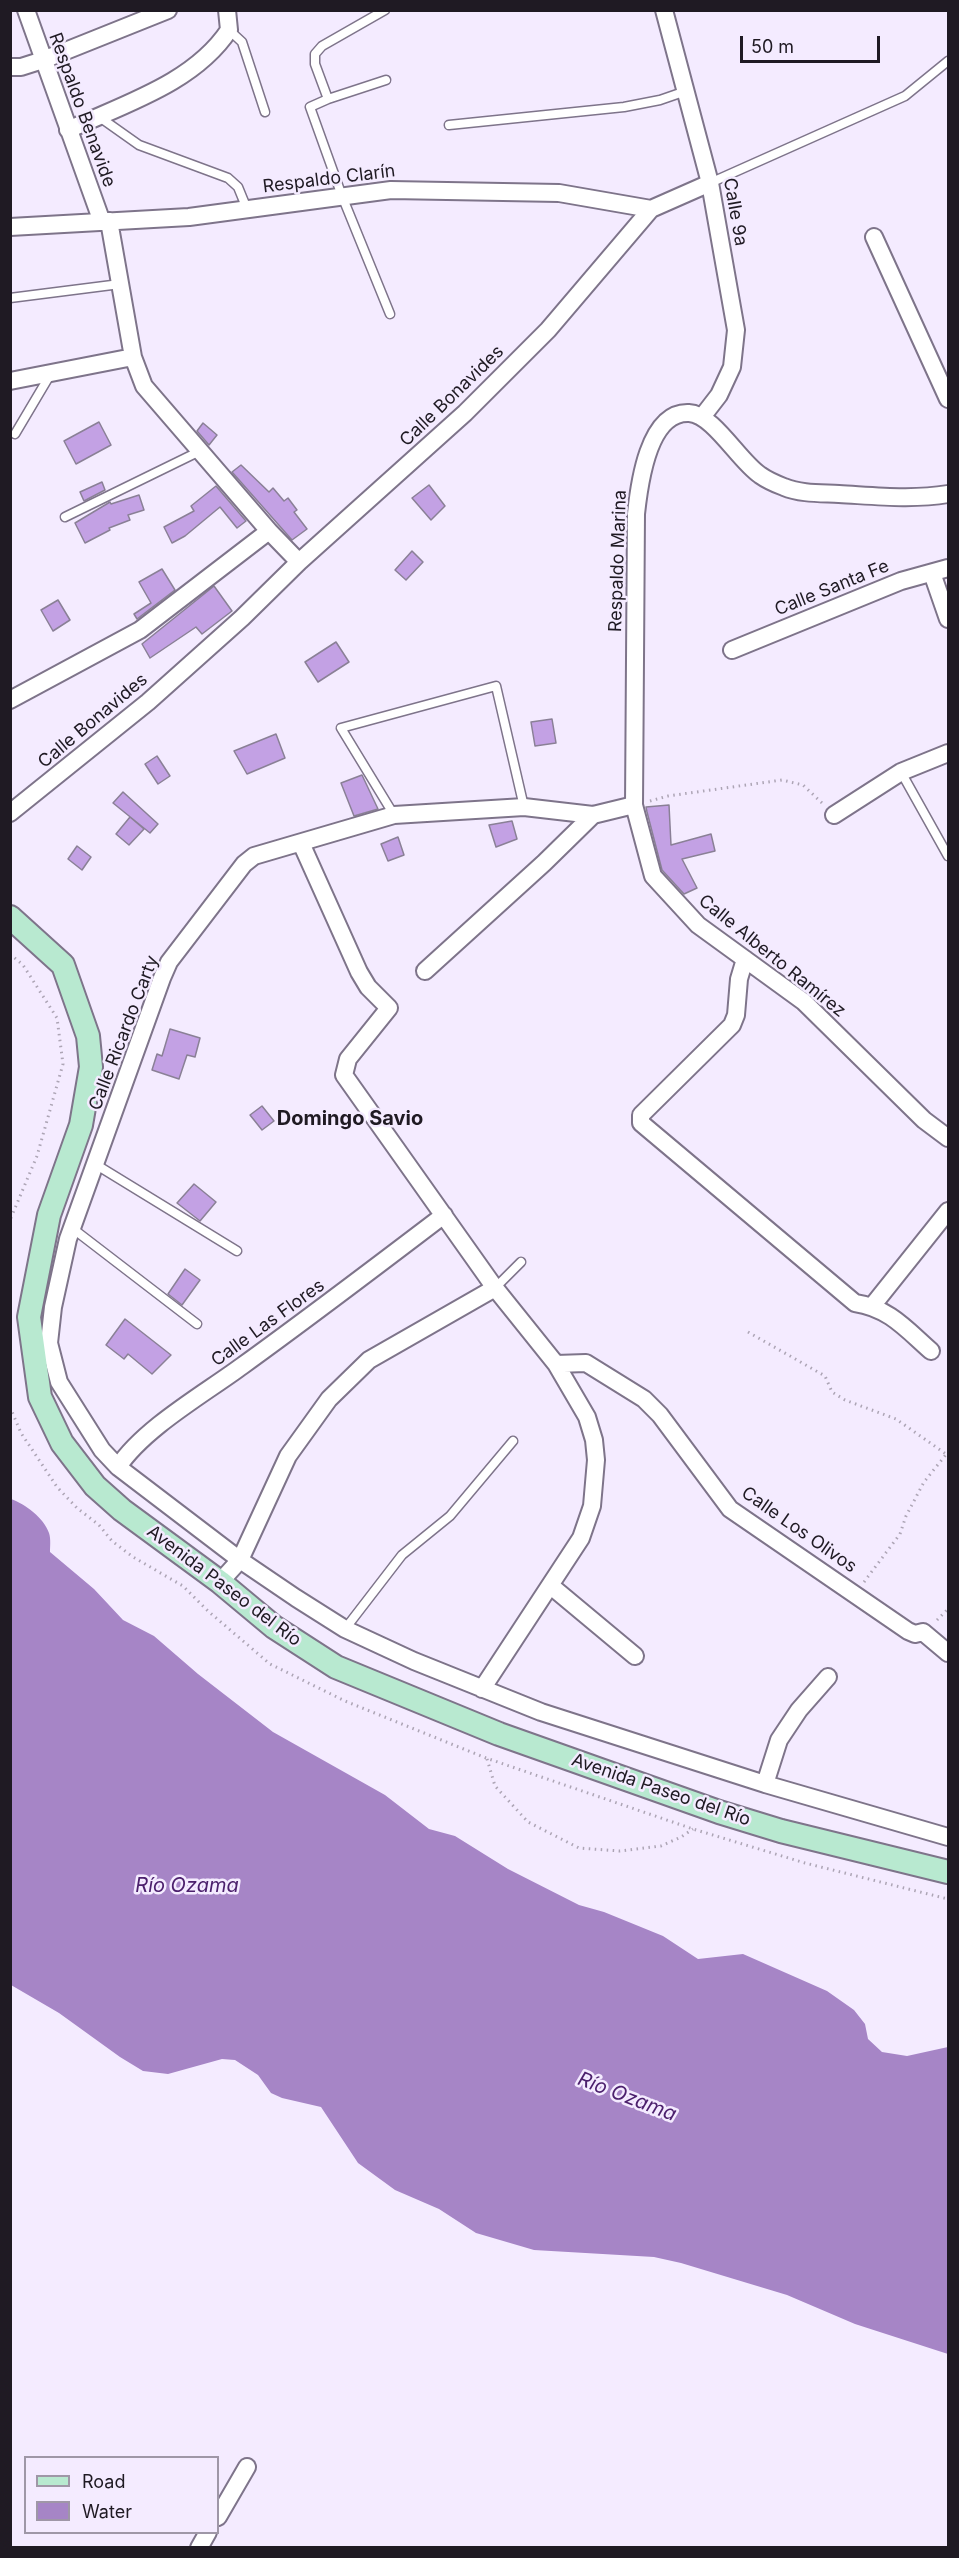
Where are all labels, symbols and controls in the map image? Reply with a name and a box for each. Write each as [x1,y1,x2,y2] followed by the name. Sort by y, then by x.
[743,24,882,62] scale bar
[44,30,120,190] street label: Respaldo Benavide
[751,36,794,57] text: 50 m
[261,160,397,198] street label: Respaldo Clarín
[718,176,752,248] street label: Calle 9a
[396,341,508,451] street label: Calle Bonavides
[605,489,631,633] street label: Respaldo Marina
[772,555,892,621] street label: Calle Santa Fe
[34,669,152,773] street label: Calle Bonavides
[694,890,850,1022] street label: Calle Alberto Ramírez
[85,953,163,1113] street label: Calle Ricardo Carty
[277,1107,423,1131] district label: Domingo Savio
[207,1275,329,1371] street label: Calle Las Flores
[737,1482,861,1578] street label: Calle Los Olivos
[143,1521,305,1651] street label: Avenida Paseo del Río
[569,1749,753,1831] street label: Avenida Paseo del Río
[135,1874,239,1898] water label: Río Ozama
[574,2067,680,2127] water label: Río Ozama
[24,2456,219,2534] legend
[82,2471,125,2492] text: Road
[82,2501,132,2522] text: Water

